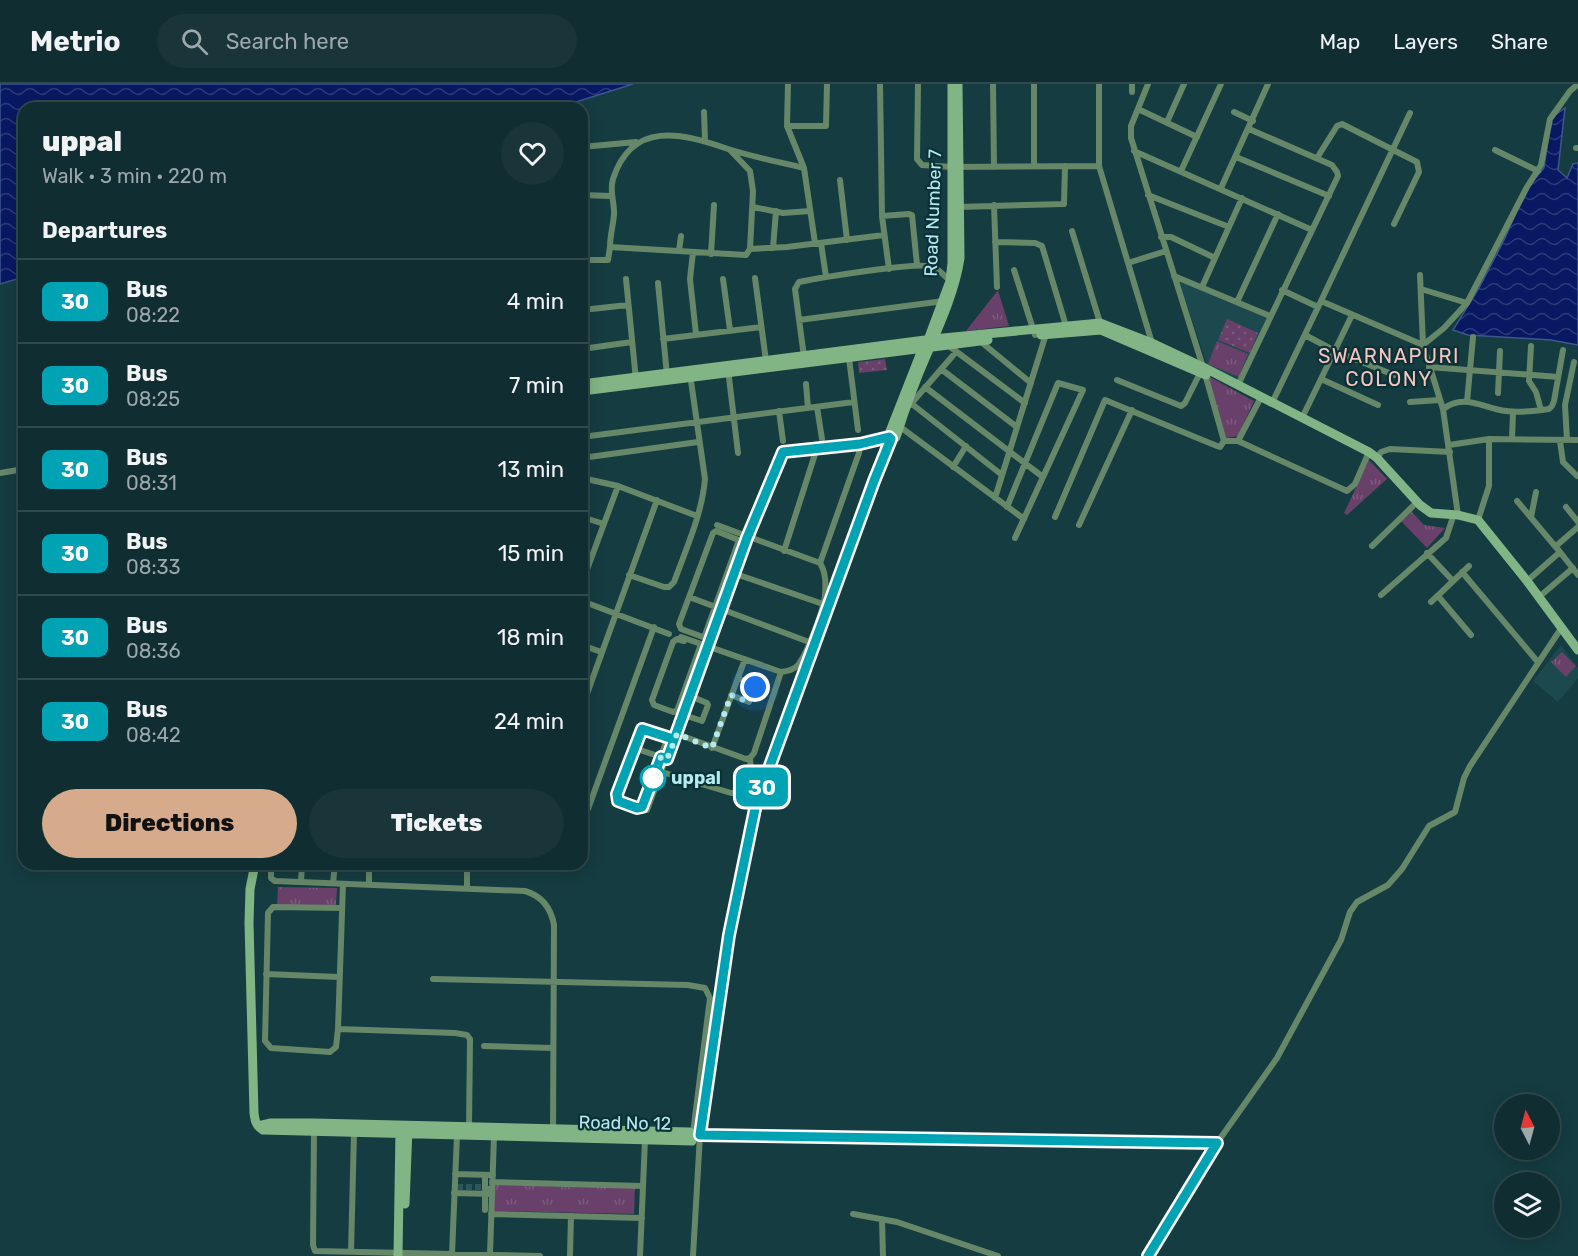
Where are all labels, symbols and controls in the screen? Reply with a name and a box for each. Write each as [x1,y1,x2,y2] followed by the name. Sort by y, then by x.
[157,14,577,68] search box
[30,25,121,58] text: Metrio
[178,25,211,58] icon: search
[226,28,349,55] text: Search here
[1319,29,1360,54] text: Map
[1393,29,1458,54] text: Layers
[1491,29,1548,54] text: Share
[501,122,564,185] button: heart
[42,125,122,158] text: uppal
[920,149,946,277] street label: Road Number 7
[42,164,227,188] text: Walk · 3 min · 220 m
[42,217,167,244] text: Departures
[126,276,168,303] text: Bus
[507,288,564,315] text: 4 min
[61,289,89,314] text: 30
[126,303,180,327] text: 08:22
[1318,344,1460,391] district label: SWARNAPURI COLONY
[126,360,168,387] text: Bus
[509,372,564,399] text: 7 min
[61,373,89,398] text: 30
[126,387,180,411] text: 08:25
[126,444,168,471] text: Bus
[498,456,564,483] text: 13 min
[61,457,89,482] text: 30
[126,471,177,495] text: 08:31
[126,528,168,555] text: Bus
[498,540,564,567] text: 15 min
[61,541,89,566] text: 30
[126,555,181,579] text: 08:33
[126,612,168,639] text: Bus
[497,624,564,651] text: 18 min
[61,625,89,650] text: 30
[126,639,181,663] text: 08:36
[740,672,770,702] your location
[126,696,168,723] text: Bus
[494,708,564,735] text: 24 min
[61,709,89,734] text: 30
[126,723,181,747] text: 08:42
[640,765,666,791] marker: uppal
[671,767,721,789] place label: uppal
[735,768,789,806] line badge: 30
[748,775,776,800] text: 30
[42,789,297,858] button: Directions
[309,789,564,858] button: Tickets
[1494,1094,1560,1160] north arrow
[1494,1094,1560,1238] map controls
[579,1111,671,1135] street label: Road No 12
[1494,1172,1560,1238] button: layers

